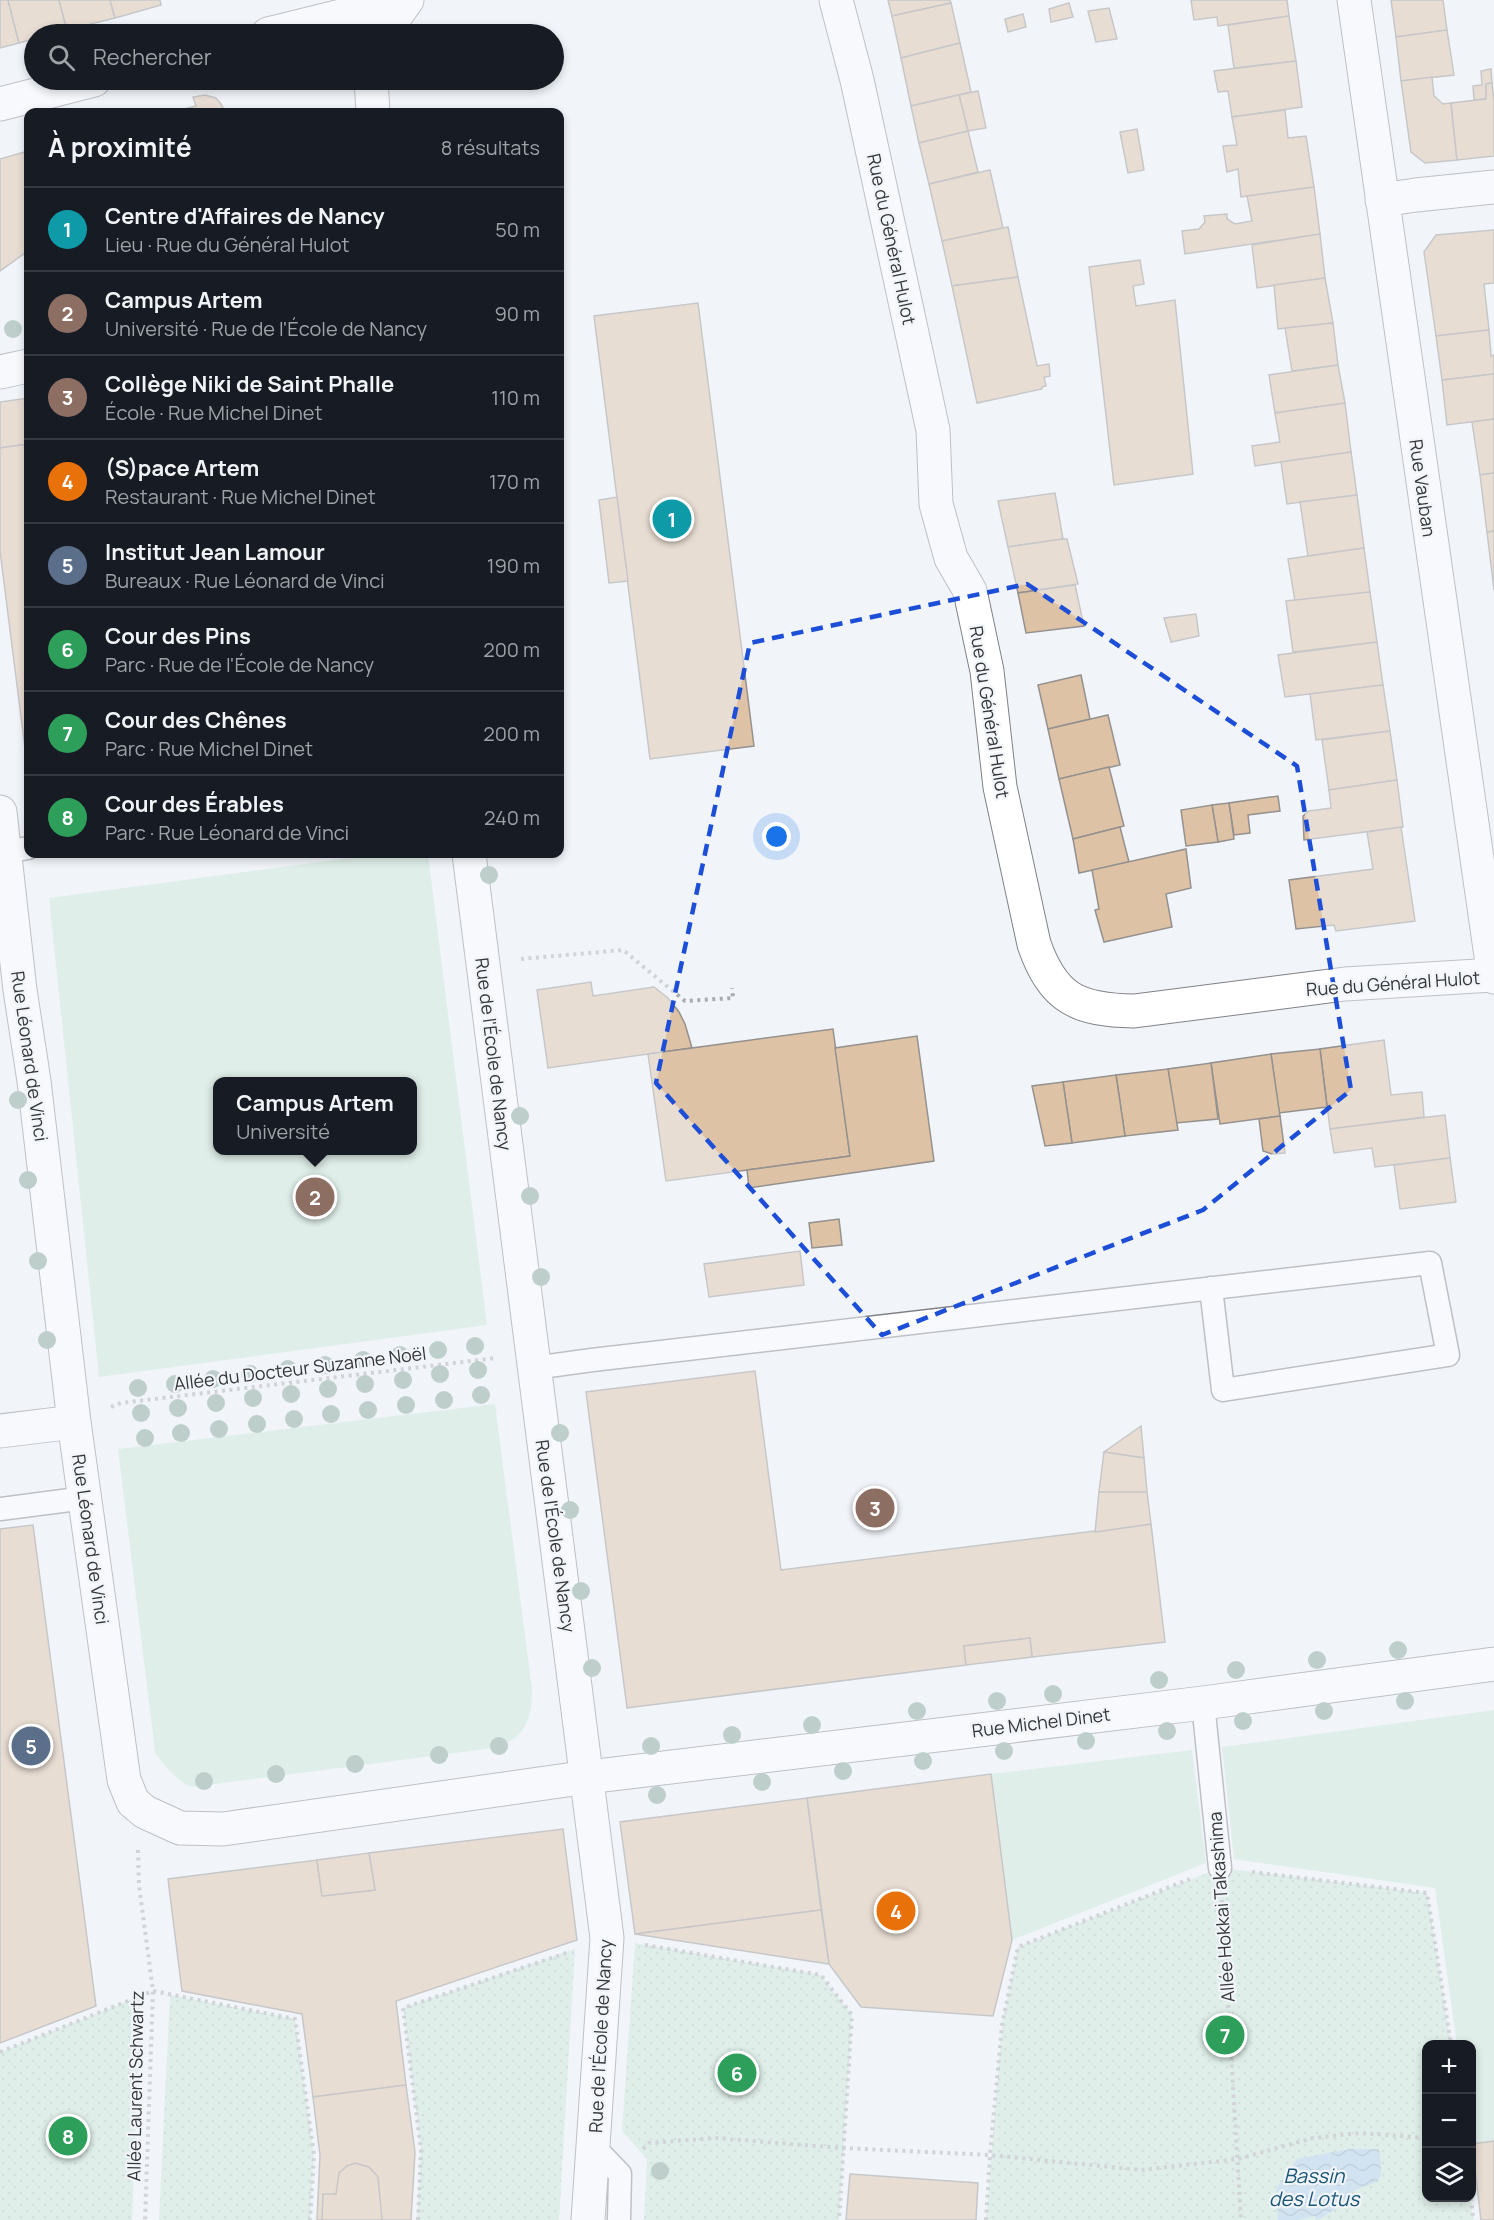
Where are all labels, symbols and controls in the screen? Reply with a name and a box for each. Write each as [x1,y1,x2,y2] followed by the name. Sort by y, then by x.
[24,24,564,90] search box
[45,41,78,74] icon: search
[93,42,212,72] text: Rechercher
[48,129,192,165] text: À proximité
[441,134,540,161] text: 8 résultats
[862,151,922,327] street label: Rue du Général Hulot
[105,201,385,231] text: Centre d'Affaires de Nancy
[63,216,72,243] text: 1
[495,216,540,243] text: 50 m
[105,231,350,258] text: Lieu · Rue du Général Hulot
[105,285,262,315] text: Campus Artem
[62,300,73,327] text: 2
[494,300,540,327] text: 90 m
[105,315,427,342] text: Université · Rue de l'École de Nancy
[105,369,394,399] text: Collège Niki de Saint Phalle
[62,384,73,411] text: 3
[491,384,540,411] text: 110 m
[105,399,322,426] text: École · Rue Michel Dinet
[1404,438,1442,538] street label: Rue Vauban
[105,453,259,483] text: (S)pace Artem
[61,468,74,495] text: 4
[489,468,540,495] text: 170 m
[105,483,376,510] text: Restaurant · Rue Michel Dinet
[652,496,692,542] pin: 1
[105,537,325,567] text: Institut Jean Lamour
[62,552,73,579] text: 5
[487,552,540,579] text: 190 m
[105,567,385,594] text: Bureaux · Rue Léonard de Vinci
[105,621,251,651] text: Cour des Pins
[965,624,1015,800] street label: Rue du Général Hulot
[61,636,74,663] text: 6
[483,636,540,663] text: 200 m
[105,651,374,678] text: Parc · Rue de l'École de Nancy
[105,705,287,735] text: Cour des Chênes
[62,720,73,747] text: 7
[483,720,540,747] text: 200 m
[105,735,313,762] text: Parc · Rue Michel Dinet
[105,789,284,819] text: Cour des Érables
[61,804,74,831] text: 8
[484,804,540,831] text: 240 m
[105,819,349,846] text: Parc · Rue Léonard de Vinci
[762,822,791,851] your location
[470,956,518,1152] street label: Rue de l'École de Nancy
[1305,965,1481,1001] street label: Rue du Général Hulot
[6,969,54,1143] street label: Rue Léonard de Vinci
[213,1077,417,1155] popup
[236,1088,394,1118] text: Campus Artem
[236,1118,330,1145] text: Université
[296,1174,334,1220] pin: 2
[172,1341,428,1395] street label: Allée du Docteur Suzanne Noël
[531,1438,581,1634] street label: Rue de l'École de Nancy
[67,1452,115,1626] street label: Rue Léonard de Vinci
[856,1486,894,1530] pin: 3
[970,1702,1112,1742] street label: Rue Michel Dinet
[12,1724,51,1768] pin: 5
[1202,1811,1240,2003] street label: Allée Hokkai Takashima
[876,1888,916,1934] pin: 4
[583,1938,617,2134] street label: Rue de l'École de Nancy
[121,1990,149,2182] street label: Allée Laurent Schwartz
[1206,2012,1244,2058] pin: 7
[1422,2040,1476,2202] map controls
[1422,2040,1476,2094] button: +
[718,2050,756,2096] pin: 6
[1422,2094,1476,2148] button: −
[48,2114,88,2158] pin: 8
[1422,2148,1476,2202] button: layers
[1269,2162,1361,2212] water label: Bassin des Lotus

